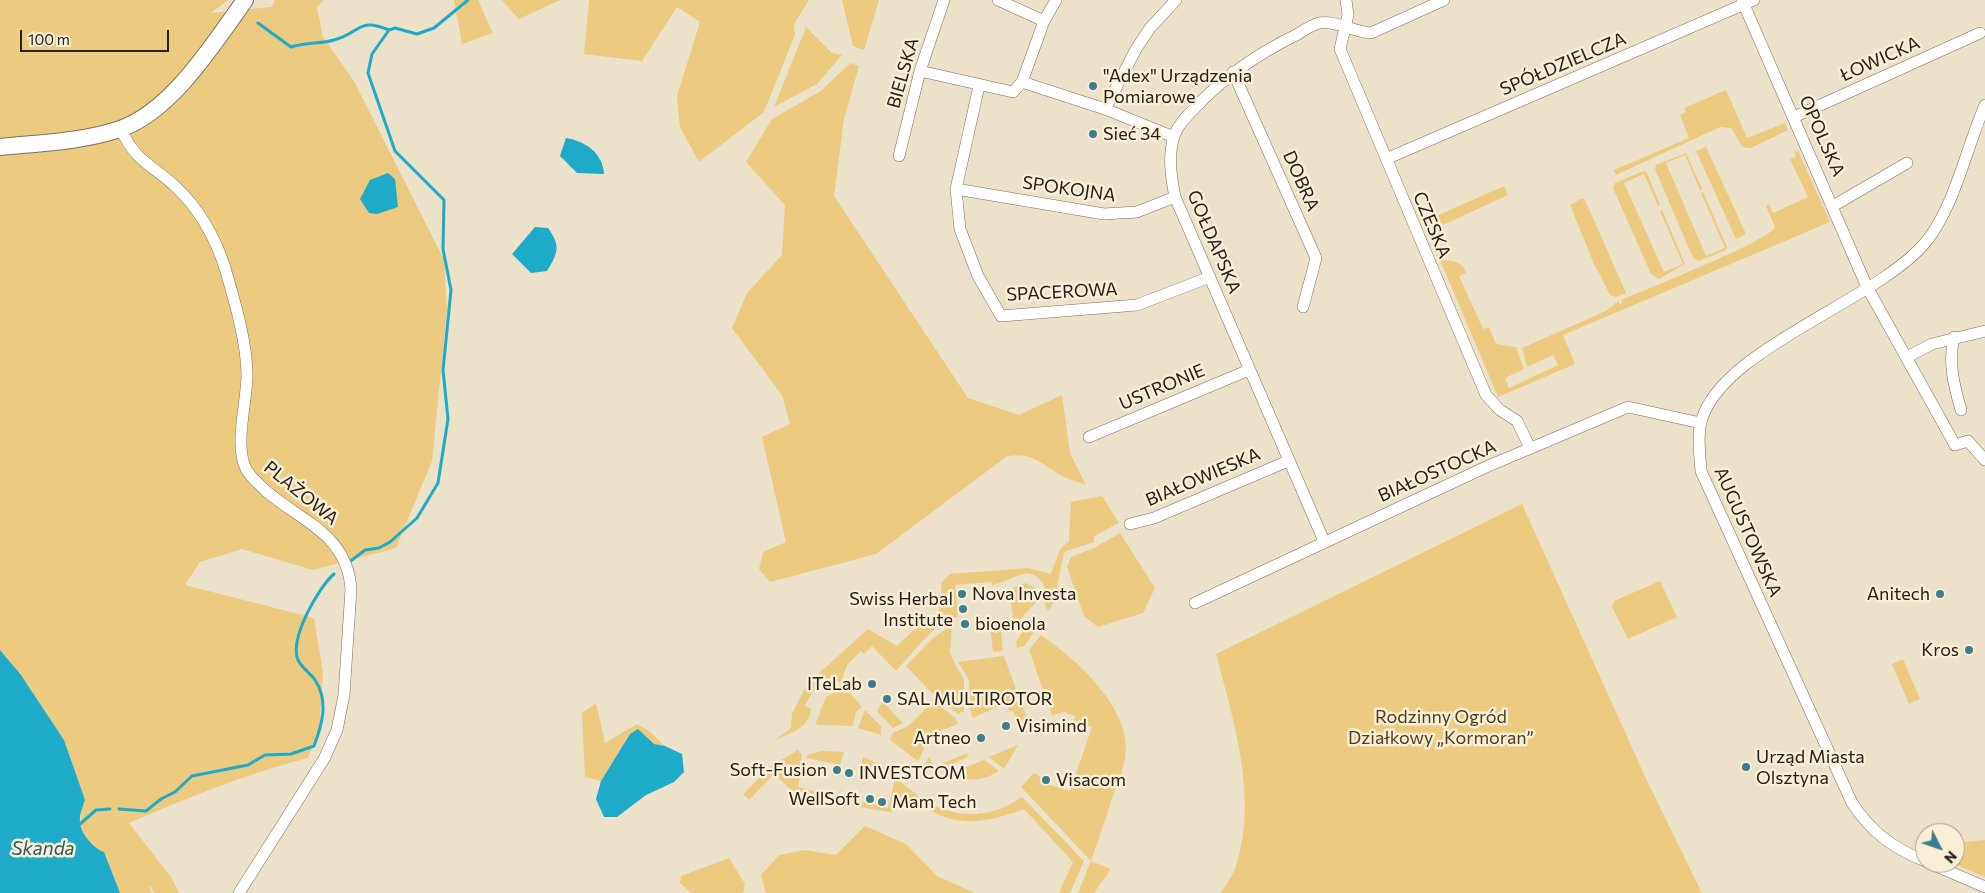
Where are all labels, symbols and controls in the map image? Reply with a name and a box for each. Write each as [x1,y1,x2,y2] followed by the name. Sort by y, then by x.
[22,20,171,52] scale bar
[1497,28,1629,100] street label: SPÓŁDZIELCZA
[28,30,70,48] text: 100 m
[1837,32,1923,86] street label: ŁOWICKA
[883,35,923,111] street label: BIELSKA
[1103,65,1252,108] place label: "Adex" Urządzenia Pomiarowe
[1087,80,1099,92] marker: "Adex" Urządzenia Pomiarowe
[1795,92,1849,180] street label: OPOLSKA
[1103,123,1161,145] place label: Sieć 34
[1087,128,1099,140] marker: Sieć 34
[1278,147,1324,215] street label: DOBRA
[1021,172,1117,206] street label: SPOKOJNA
[1183,187,1245,297] street label: GOŁDAPSKA
[1408,188,1456,262] street label: CZESKA
[1006,278,1118,306] street label: SPACEROWA
[1116,359,1208,415] street label: USTRONIE
[1375,435,1499,507] street label: BIAŁOSTOCKA
[1142,443,1264,511] street label: BIAŁOWIESKA
[259,456,343,530] street label: PLAŻOWA
[1710,464,1786,600] street label: AUGUSTOWSKA
[972,583,1076,605] place label: Nova Investa
[1867,583,1930,605] place label: Anitech
[849,588,953,630] place label: Swiss Herbal Institute
[956,588,968,600] marker: Nova Investa
[1934,588,1946,600] marker: Anitech
[957,603,969,615] marker: Swiss Herbal Institute
[975,613,1046,635] place label: bioenola
[959,618,971,630] marker: bioenola
[1921,639,1959,661] place label: Kros
[1963,644,1975,656] marker: Kros
[807,673,862,695] place label: ITeLab
[866,678,878,690] marker: ITeLab
[897,688,1053,710] place label: SAL MULTIROTOR
[881,693,893,705] marker: SAL MULTIROTOR
[1348,706,1534,749] park label: Rodzinny Ogród Działkowy „Kormoran”
[1016,715,1087,737] place label: Visimind
[1000,720,1012,732] marker: Visimind
[913,727,971,749] place label: Artneo
[975,732,987,744] marker: Artneo
[1756,746,1865,789] place label: Urząd Miasta Olsztyna
[730,759,827,781] place label: Soft-Fusion
[1740,761,1752,773] marker: Urząd Miasta Olsztyna
[859,762,966,784] place label: INVESTCOM
[831,764,843,776] marker: Soft-Fusion
[843,767,855,779] marker: INVESTCOM
[1056,769,1126,791] place label: Visacom
[1040,774,1052,786] marker: Visacom
[789,788,860,810] place label: WellSoft
[892,791,976,813] place label: Mam Tech
[864,793,876,805] marker: WellSoft
[876,796,888,808] marker: Mam Tech
[1915,823,1965,873] north arrow
[11,838,75,860] water label: Skanda
[1941,848,1961,867] text: N

